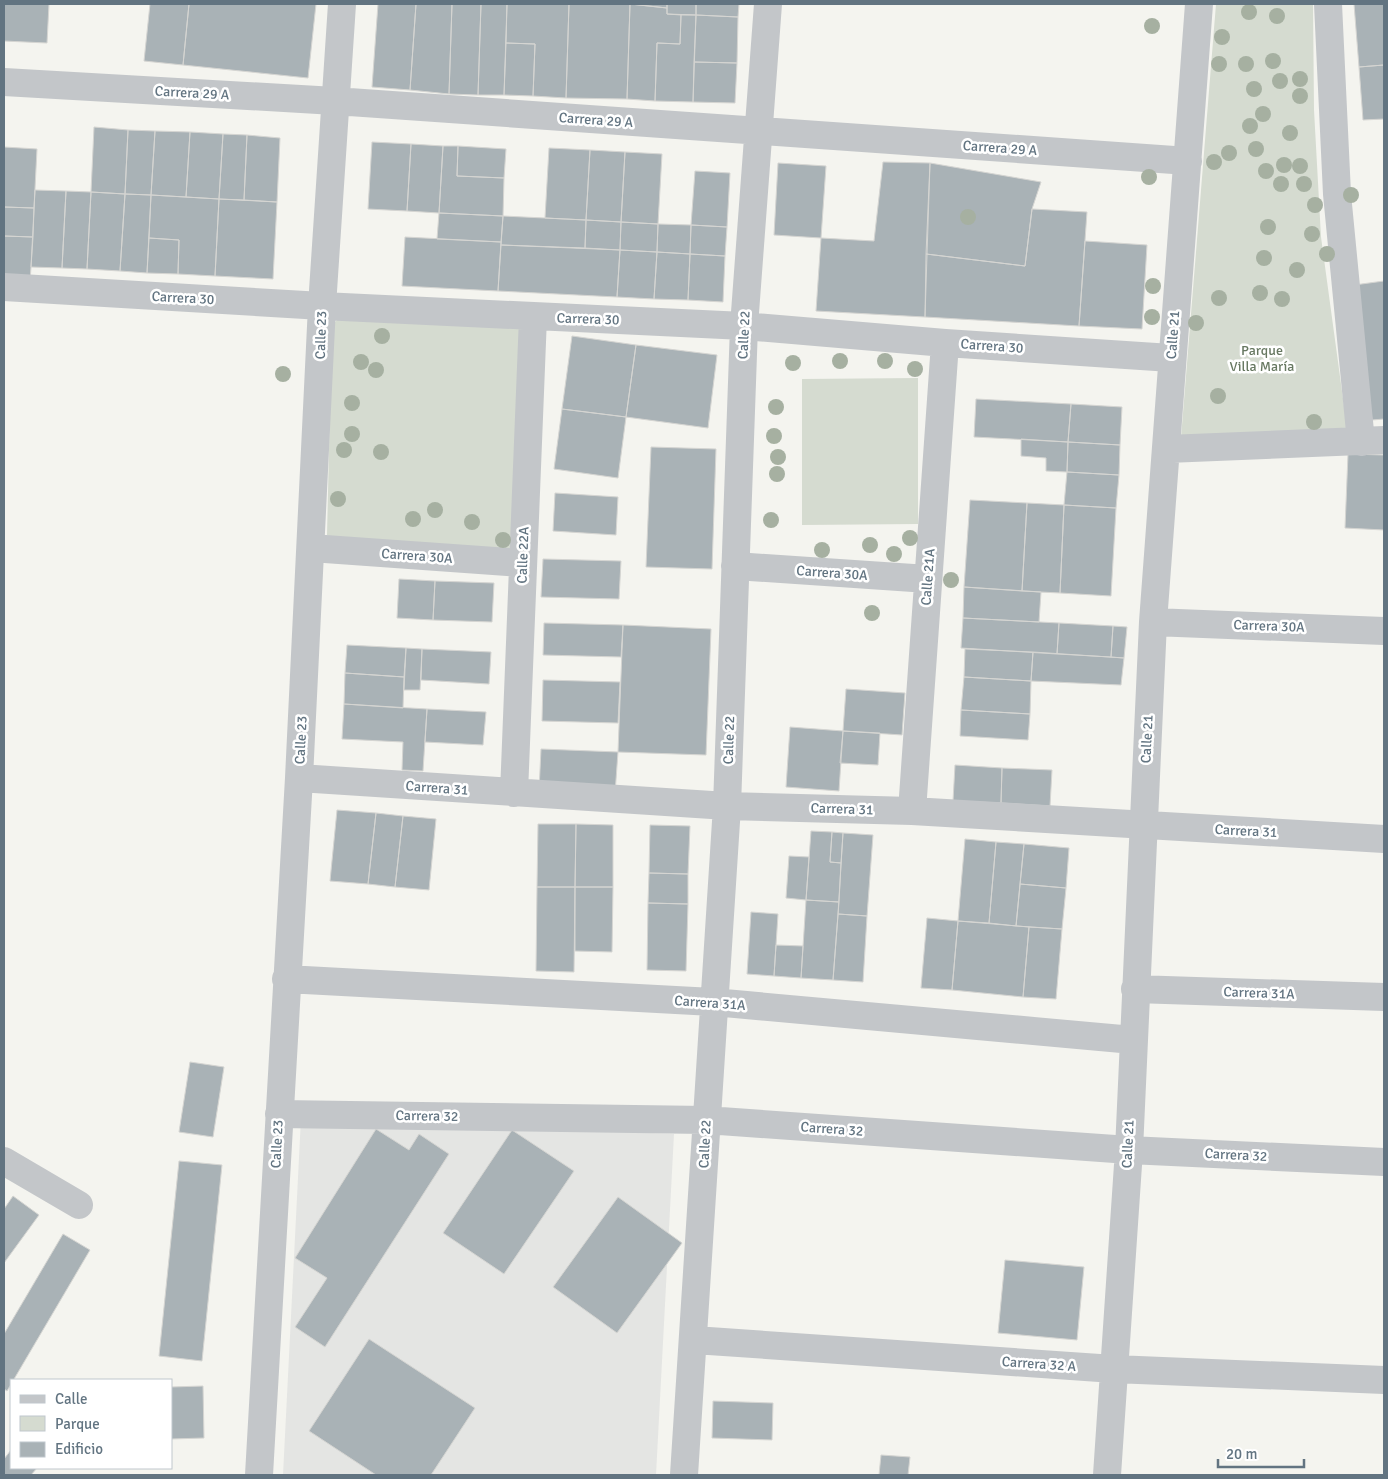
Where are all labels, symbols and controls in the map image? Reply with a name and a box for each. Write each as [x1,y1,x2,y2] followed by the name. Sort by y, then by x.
[154,83,230,103] street label: Carrera 29 A
[558,109,634,131] street label: Carrera 29 A
[962,137,1038,159] street label: Carrera 29 A
[151,288,215,308] street label: Carrera 30
[556,309,620,329] street label: Carrera 30
[312,310,330,360] street label: Calle 23
[734,310,754,360] street label: Calle 22
[1163,310,1183,360] street label: Calle 21
[960,335,1024,357] street label: Carrera 30
[1230,342,1294,375] park label: Parque Villa María
[514,526,533,584] street label: Calle 22A
[381,545,454,567] street label: Carrera 30A
[918,547,939,606] street label: Calle 21A
[796,562,869,584] street label: Carrera 30A
[1233,616,1305,636] street label: Carrera 30A
[1137,714,1157,764] street label: Calle 21
[291,715,311,765] street label: Calle 23
[720,715,738,765] street label: Calle 22
[405,777,469,799] street label: Carrera 31
[810,799,874,819] street label: Carrera 31
[1214,821,1278,841] street label: Carrera 31
[1223,983,1295,1003] street label: Carrera 31A
[674,992,747,1014] street label: Carrera 31A
[395,1107,459,1125] street label: Carrera 32
[800,1118,864,1140] street label: Carrera 32
[267,1119,287,1169] street label: Calle 23
[695,1119,715,1169] street label: Calle 22
[1118,1119,1138,1169] street label: Calle 21
[1204,1145,1268,1165] street label: Carrera 32
[1001,1353,1077,1375] street label: Carrera 32 A
[10,1379,172,1469] legend
[55,1390,88,1408] text: Calle
[55,1415,100,1433] text: Parque
[1218,1436,1304,1468] scale bar
[55,1440,103,1458] text: Edificio
[1226,1445,1257,1463] text: 20 m

